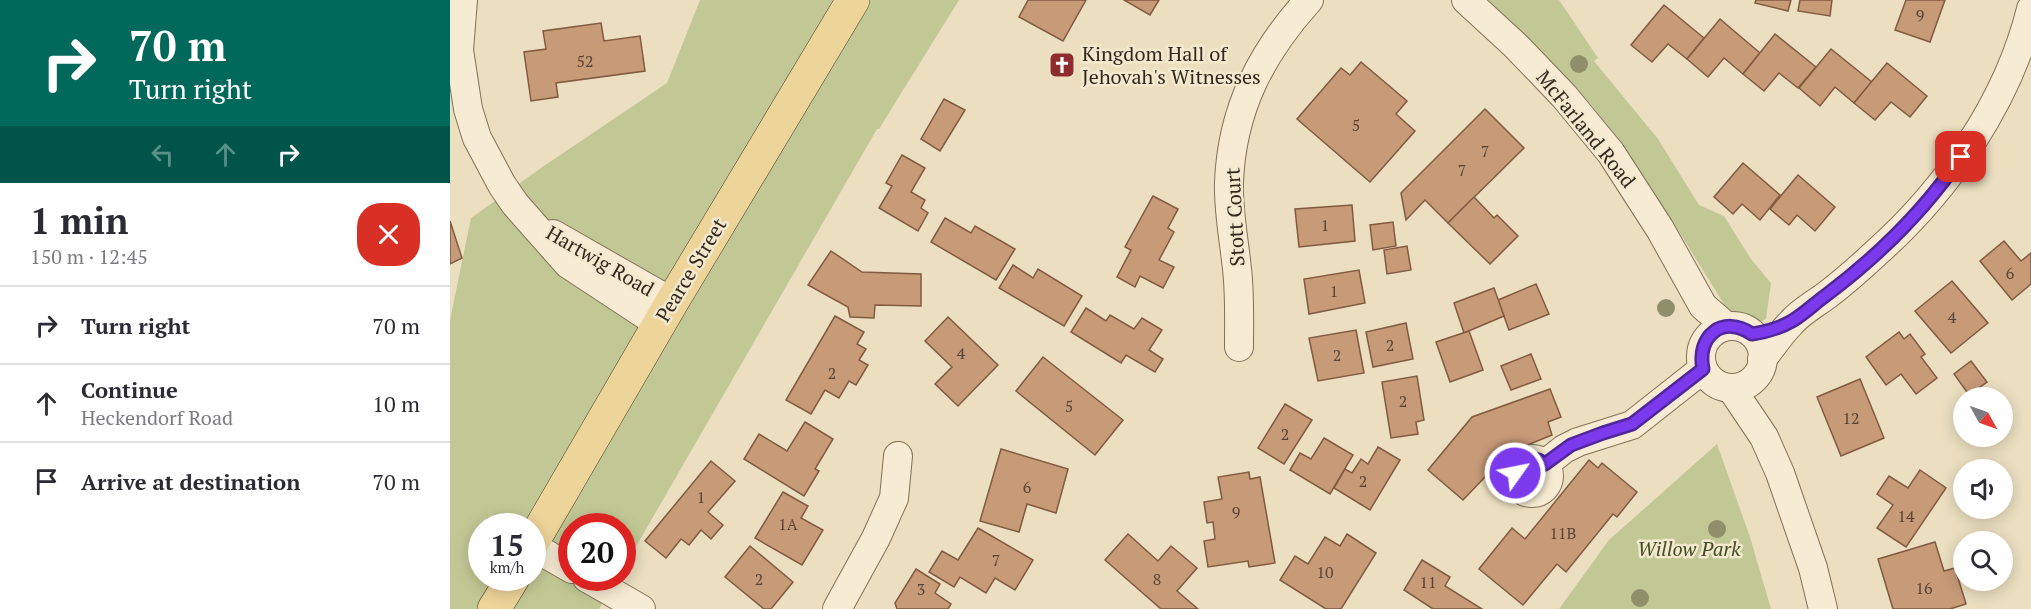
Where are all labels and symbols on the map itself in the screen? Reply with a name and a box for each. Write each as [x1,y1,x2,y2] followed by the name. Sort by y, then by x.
[1916,4,1924,26] house number: 9
[1082,40,1261,90] place label: Kingdom Hall of Jehovah's Witnesses
[576,50,594,72] house number: 52
[1047,50,1077,80] church icon: Kingdom Hall of Jehovah's Witnesses
[1531,64,1642,193] street label: McFarland Road
[1352,114,1360,136] house number: 5
[1935,131,1986,182] pin
[1481,140,1489,162] house number: 7
[1458,159,1466,181] house number: 7
[1218,166,1251,267] street label: Stott Court
[649,212,732,327] street label: Pearce Street
[1321,214,1329,236] house number: 1
[541,219,659,302] street label: Hartwig Road
[2006,262,2015,284] house number: 6
[1330,280,1338,302] house number: 1
[1948,306,1957,328] house number: 4
[1386,334,1394,356] house number: 2
[957,342,966,364] house number: 4
[1333,344,1341,366] house number: 2
[828,362,836,384] house number: 2
[1953,387,2013,447] north arrow
[1399,390,1407,412] house number: 2
[1065,395,1073,417] house number: 5
[1842,407,1860,429] house number: 12
[1281,423,1289,445] house number: 2
[1483,441,1547,505] position arrow
[1359,470,1367,492] house number: 2
[1023,476,1032,498] house number: 6
[697,486,705,508] house number: 1
[1232,501,1240,523] house number: 9
[1897,505,1915,527] house number: 14
[558,513,636,591] speed limit sign: 20
[778,513,798,535] house number: 1A
[1550,522,1576,544] house number: 11B
[1637,535,1741,562] park label: Willow Park
[992,549,1000,571] house number: 7
[1316,561,1334,583] house number: 10
[755,568,763,590] house number: 2
[1153,568,1161,590] house number: 8
[1419,571,1437,593] house number: 11
[1915,577,1933,599] house number: 16
[917,578,925,600] house number: 3

